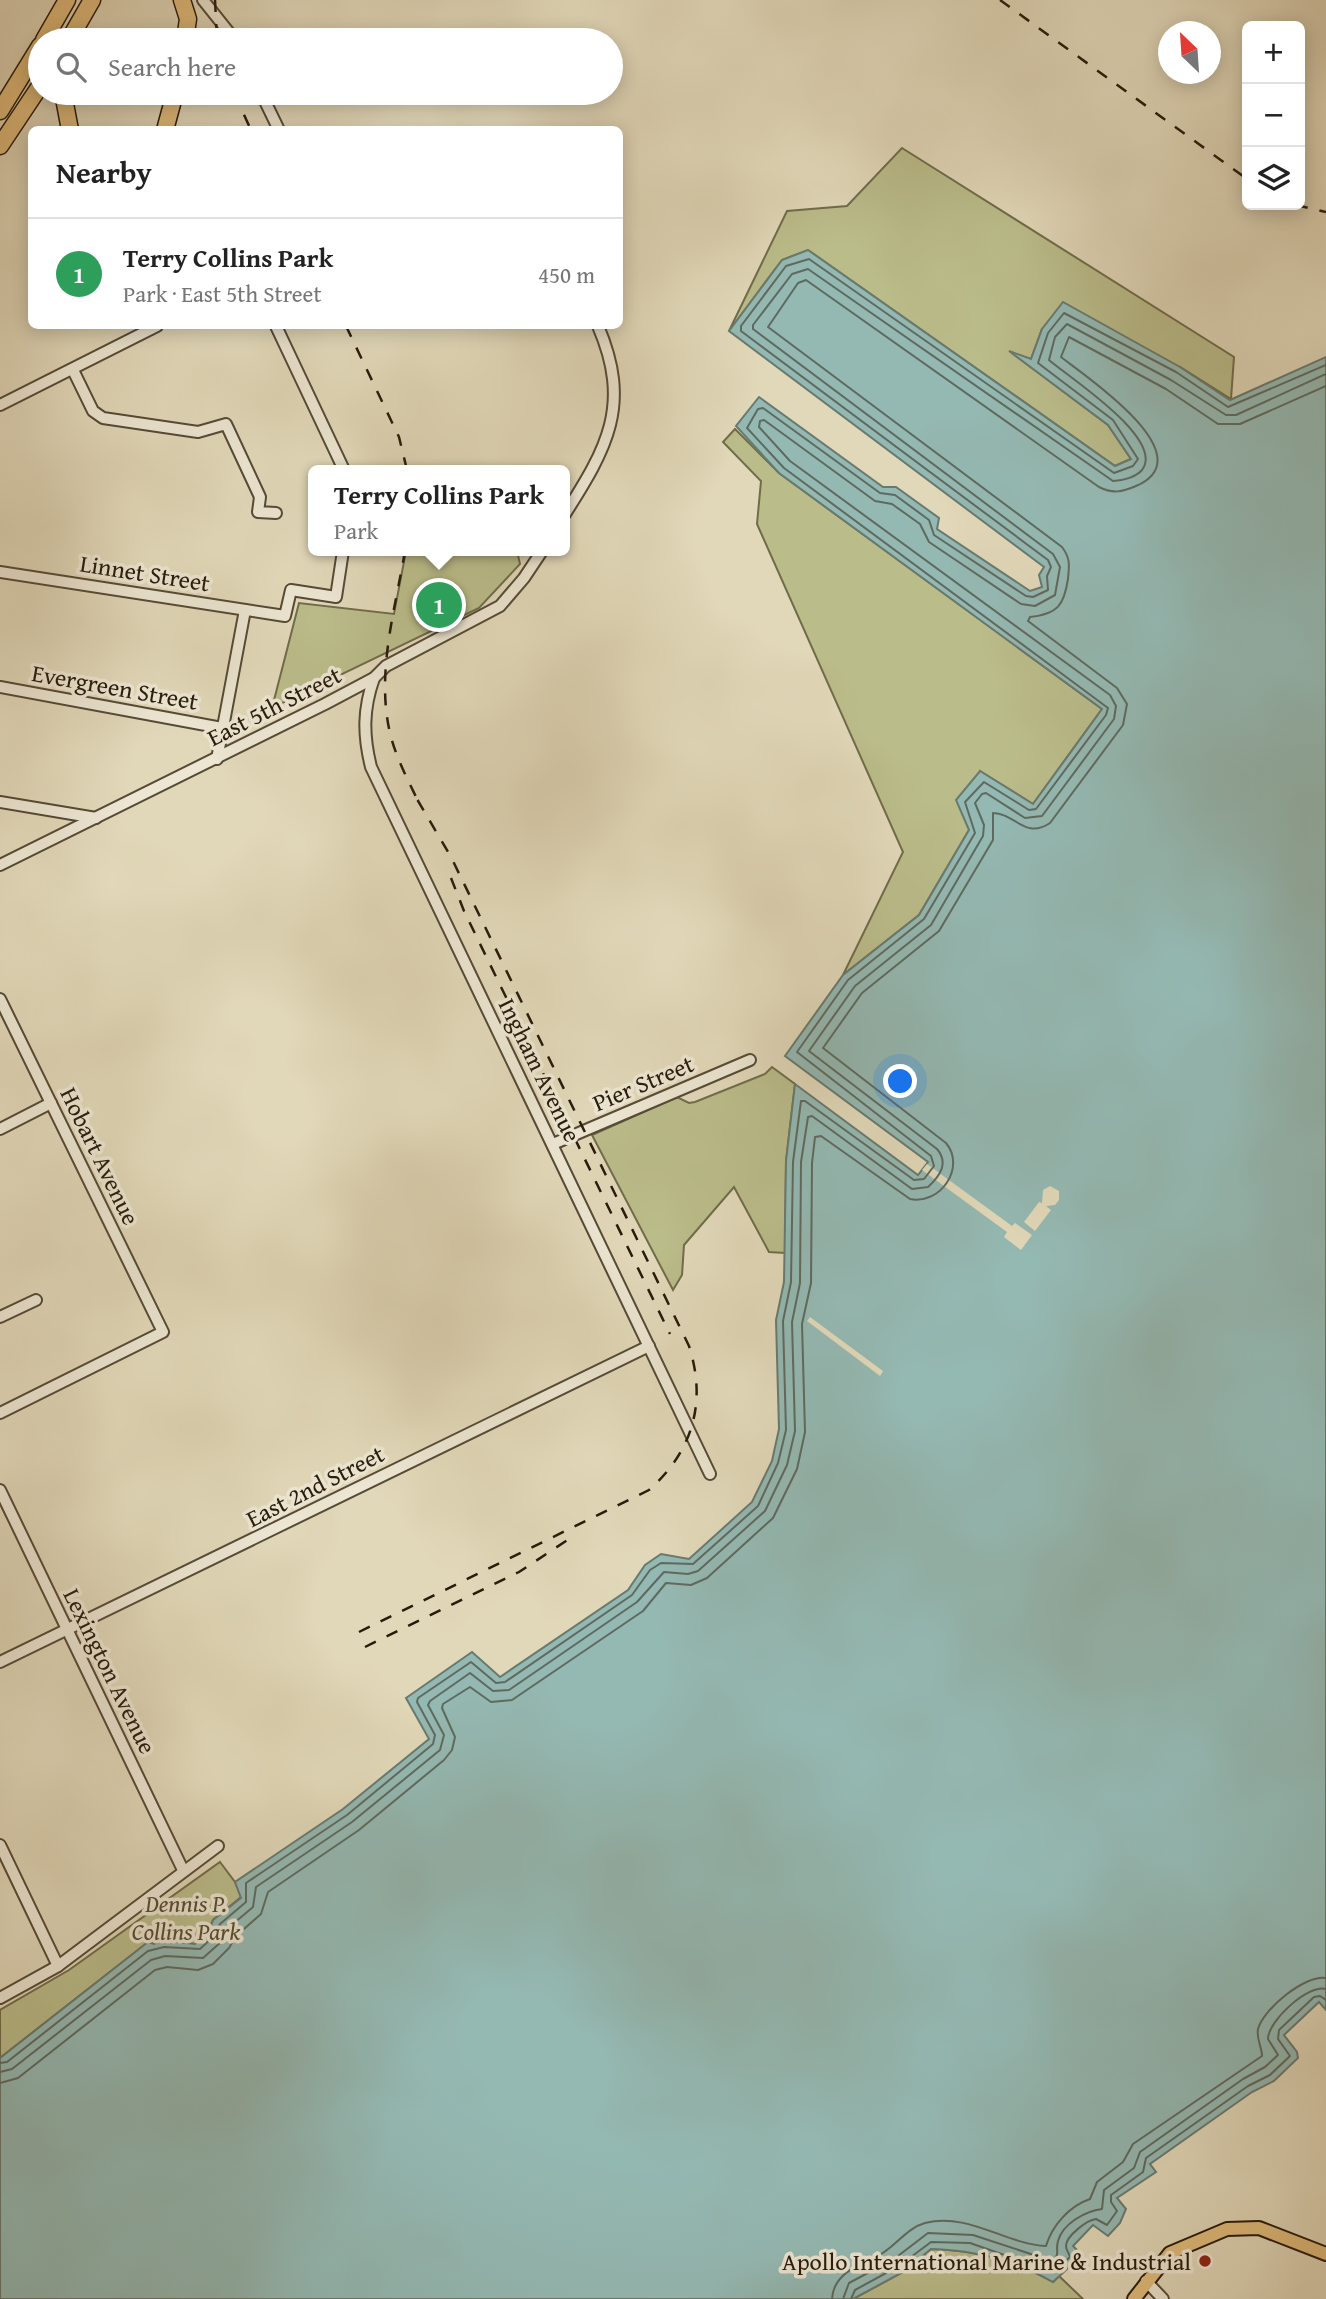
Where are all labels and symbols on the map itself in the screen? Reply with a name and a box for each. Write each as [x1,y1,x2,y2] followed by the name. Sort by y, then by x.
[1158,21,1221,84] north arrow
[78,545,213,601] street label: Linnet Street
[416,579,462,631] pin: 1
[29,655,201,719] street label: Evergreen Street
[201,657,348,755] street label: East 5th Street
[490,992,590,1148] street label: Ingham Avenue
[587,1046,699,1120] street label: Pier Street
[883,1064,917,1098] your location
[52,1081,148,1231] street label: Hobart Avenue
[240,1436,391,1536] street label: East 2nd Street
[55,1582,165,1760] street label: Lexington Avenue
[132,1886,240,1949] park label: Dennis P. Collins Park
[782,2244,1191,2279] place label: Apollo International Marine & Industrial
[1197,2253,1213,2269] marker: Apollo International Marine & Industrial

